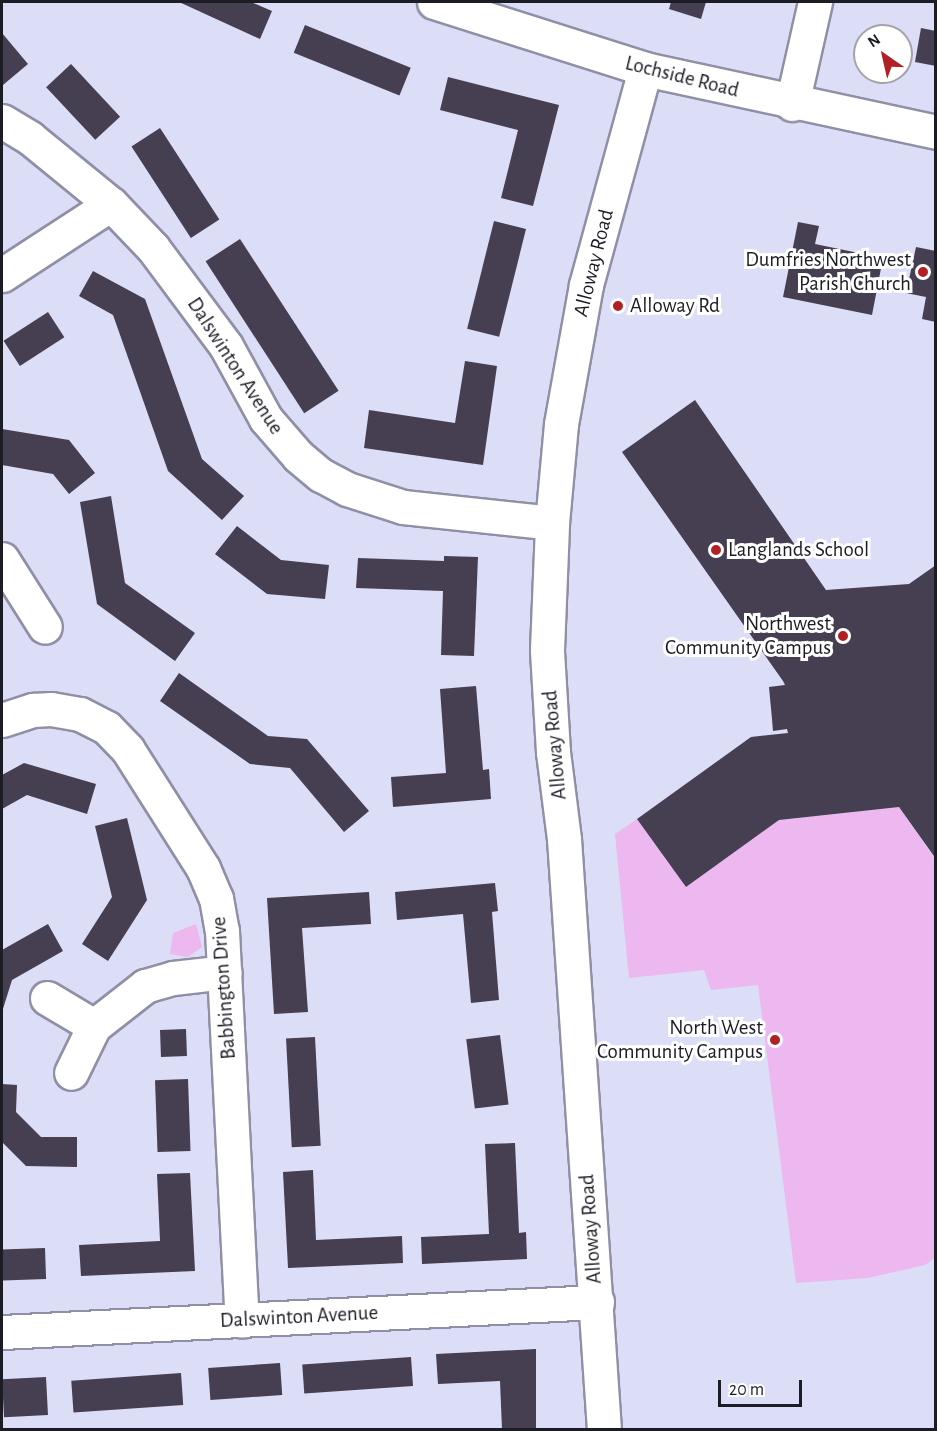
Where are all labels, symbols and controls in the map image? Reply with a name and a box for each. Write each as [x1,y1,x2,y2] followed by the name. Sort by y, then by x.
[853,24,913,84] north arrow
[865,31,883,50] text: N
[622,51,742,103] street label: Lochside Road
[568,207,620,319] street label: Alloway Road
[745,247,911,297] place label: Dumfries Northwest Parish Church
[916,265,930,279] marker: Dumfries Northwest Parish Church
[181,293,289,439] street label: Dalswinton Avenue
[630,293,720,319] place label: Alloway Rd
[611,299,625,313] marker: Alloway Rd
[728,537,869,563] place label: Langlands School
[709,543,723,557] marker: Langlands School
[665,611,831,661] place label: Northwest Community Campus
[836,629,850,643] marker: Northwest Community Campus
[538,689,572,801] street label: Alloway Road
[206,916,242,1060] street label: Babbington Drive
[597,1015,763,1065] place label: North West Community Campus
[768,1033,782,1047] marker: North West Community Campus
[575,1173,607,1285] street label: Alloway Road
[219,1300,379,1334] street label: Dalswinton Avenue
[721,1368,805,1406] scale bar
[729,1381,764,1399] text: 20 m

